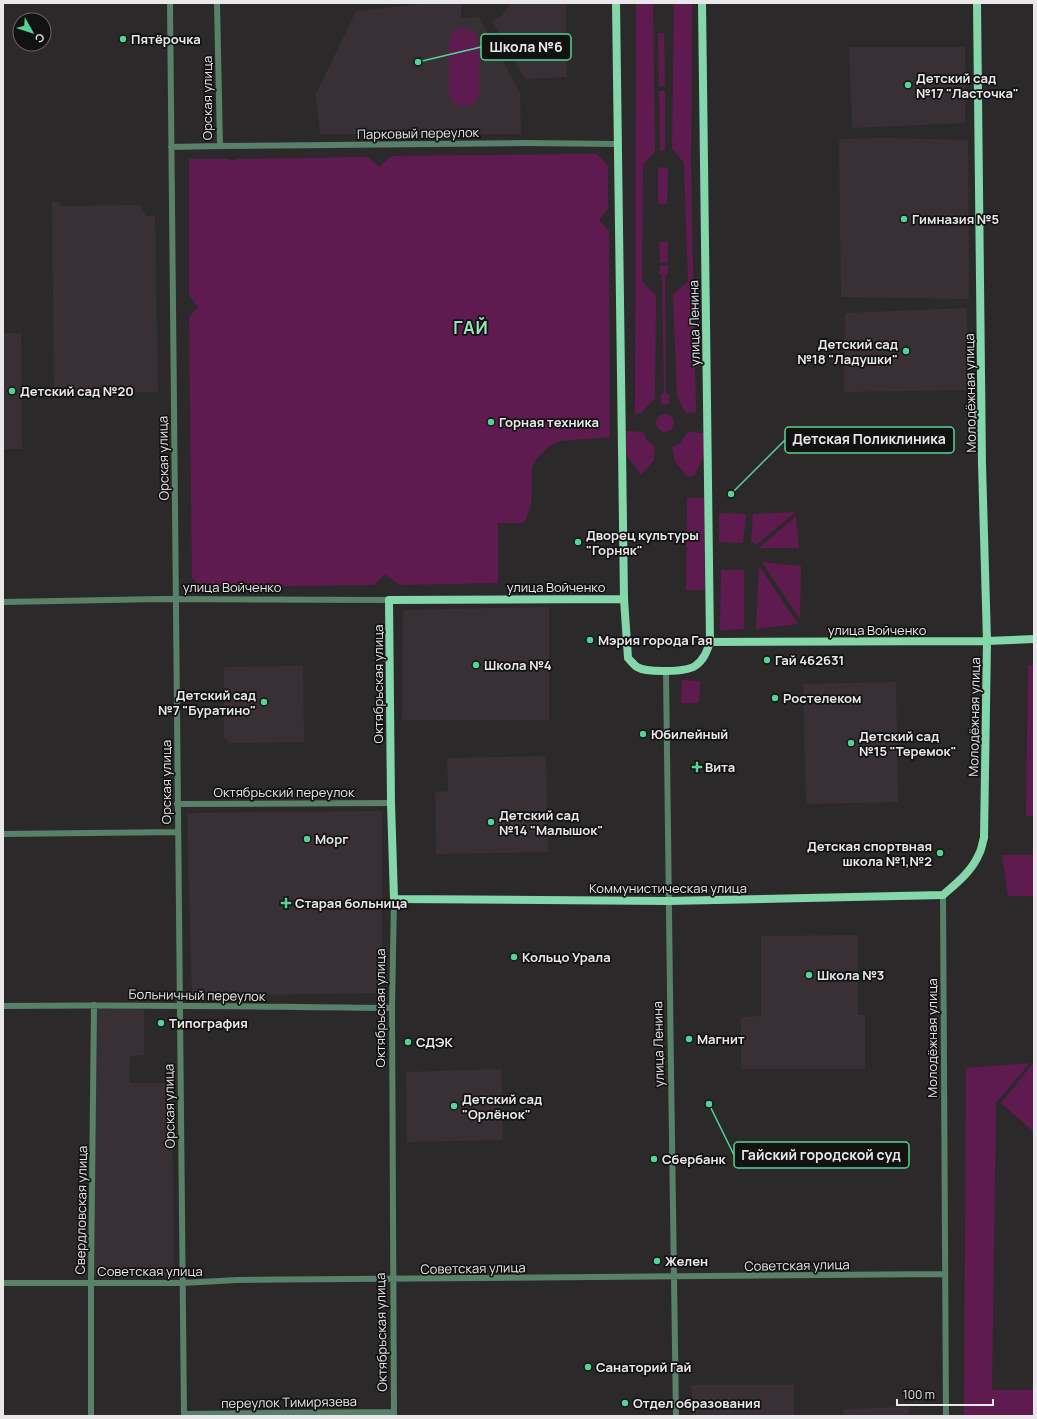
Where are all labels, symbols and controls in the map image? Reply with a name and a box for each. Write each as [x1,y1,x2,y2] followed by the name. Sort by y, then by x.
[12,12,52,52] north arrow
[131,30,201,48] place label: Пятёрочка
[32,31,49,46] text: С
[118,34,128,44] marker: Пятёрочка
[481,34,571,60] callout: Школа №6
[489,37,563,56] text: Школа №6
[198,56,216,140] street label: Орская улица
[916,69,1019,102] place label: Детский сад №17 "Ласточка"
[903,80,913,90] marker: Детский сад №17 "Ласточка"
[357,123,480,143] street label: Парковый переулок
[912,210,999,228] place label: Гимназия №5
[899,214,909,224] marker: Гимназия №5
[684,280,704,366] street label: улица Ленина
[453,316,489,339] district label: ГАЙ
[960,333,980,453] street label: Молодёжная улица
[797,335,898,368] place label: Детский сад №18 "Ладушки"
[901,346,911,356] marker: Детский сад №18 "Ладушки"
[20,382,134,400] place label: Детский сад №20
[7,386,17,396] marker: Детский сад №20
[499,413,599,431] place label: Горная техника
[153,416,173,500] street label: Орская улица
[486,417,496,427] marker: Горная техника
[785,427,954,453] callout: Детская Поликлиника
[792,429,946,448] text: Детская Поликлиника
[586,526,699,559] place label: Дворец культуры "Горняк"
[573,537,583,547] marker: Дворец культуры "Горняк"
[183,578,282,596] street label: улица Войченко
[507,578,606,596] street label: улица Войченко
[828,621,927,639] street label: улица Войченко
[369,625,387,743] street label: Октябрьская улица
[598,631,712,649] place label: Мэрия города Гая
[585,635,595,645] marker: Мэрия города Гая
[775,651,844,669] place label: Гай 462631
[762,655,772,665] marker: Гай 462631
[484,656,552,674] place label: Школа №4
[964,657,984,777] street label: Молодёжная улица
[471,660,481,670] marker: Школа №4
[158,686,256,719] place label: Детский сад №7 "Буратино"
[783,689,862,707] place label: Ростелеком
[770,693,780,703] marker: Ростелеком
[259,697,269,707] marker: Детский сад №7 "Буратино"
[651,725,728,743] place label: Юбилейный
[859,727,957,760] place label: Детский сад №15 "Теремок"
[638,729,648,739] marker: Юбилейный
[846,738,856,748] marker: Детский сад №15 "Теремок"
[157,740,175,824] street label: Орская улица
[705,758,735,776] place label: Вита
[692,762,702,772] marker: Вита
[214,783,355,801] street label: Октябрьский переулок
[499,806,603,839] place label: Детский сад №14 "Малышок"
[486,817,496,827] marker: Детский сад №14 "Малышок"
[315,830,348,848] place label: Морг
[302,834,312,844] marker: Морг
[807,837,932,870] place label: Детская спортвная школа №1,№2
[935,848,945,858] marker: Детская спортвная школа №1,№2
[589,879,747,897] street label: Коммунистическая улица
[295,894,407,912] place label: Старая больница
[280,897,292,909] marker: Старая больница
[522,948,611,966] place label: Кольцо Урала
[371,949,389,1067] street label: Октябрьская улица
[509,952,519,962] marker: Кольцо Урала
[817,966,884,984] place label: Школа №3
[804,970,814,980] marker: Школа №3
[923,978,941,1098] street label: Молодёжная улица
[129,985,266,1005] street label: Больничный переулок
[648,1001,668,1087] street label: улица Ленина
[169,1014,248,1032] place label: Типография
[156,1018,166,1028] marker: Типография
[697,1030,745,1048] place label: Магнит
[416,1033,453,1051] place label: СДЭК
[684,1034,694,1044] marker: Магнит
[403,1037,413,1047] marker: СДЭК
[159,1064,179,1148] street label: Орская улица
[462,1090,542,1123] place label: Детский сад "Орлёнок"
[449,1101,459,1111] marker: Детский сад "Орлёнок"
[734,1142,909,1168] callout: Гайский городской суд
[71,1145,91,1275] street label: Свердловская улица
[741,1145,901,1164] text: Гайский городской суд
[662,1150,727,1168] place label: Сбербанк
[649,1154,659,1164] marker: Сбербанк
[665,1252,708,1270] place label: Желен
[744,1255,850,1275] street label: Советская улица
[652,1256,662,1266] marker: Желен
[420,1258,526,1278] street label: Советская улица
[97,1262,203,1280] street label: Советская улица
[371,1272,391,1392] street label: Октябрьская улица
[596,1358,691,1376] place label: Санаторий Гай
[583,1362,593,1372] marker: Санаторий Гай
[897,1381,993,1407] scale bar
[903,1386,935,1403] text: 100 m
[221,1392,357,1412] street label: переулок Тимирязева
[633,1394,761,1412] place label: Отдел образования
[620,1398,630,1408] marker: Отдел образования

